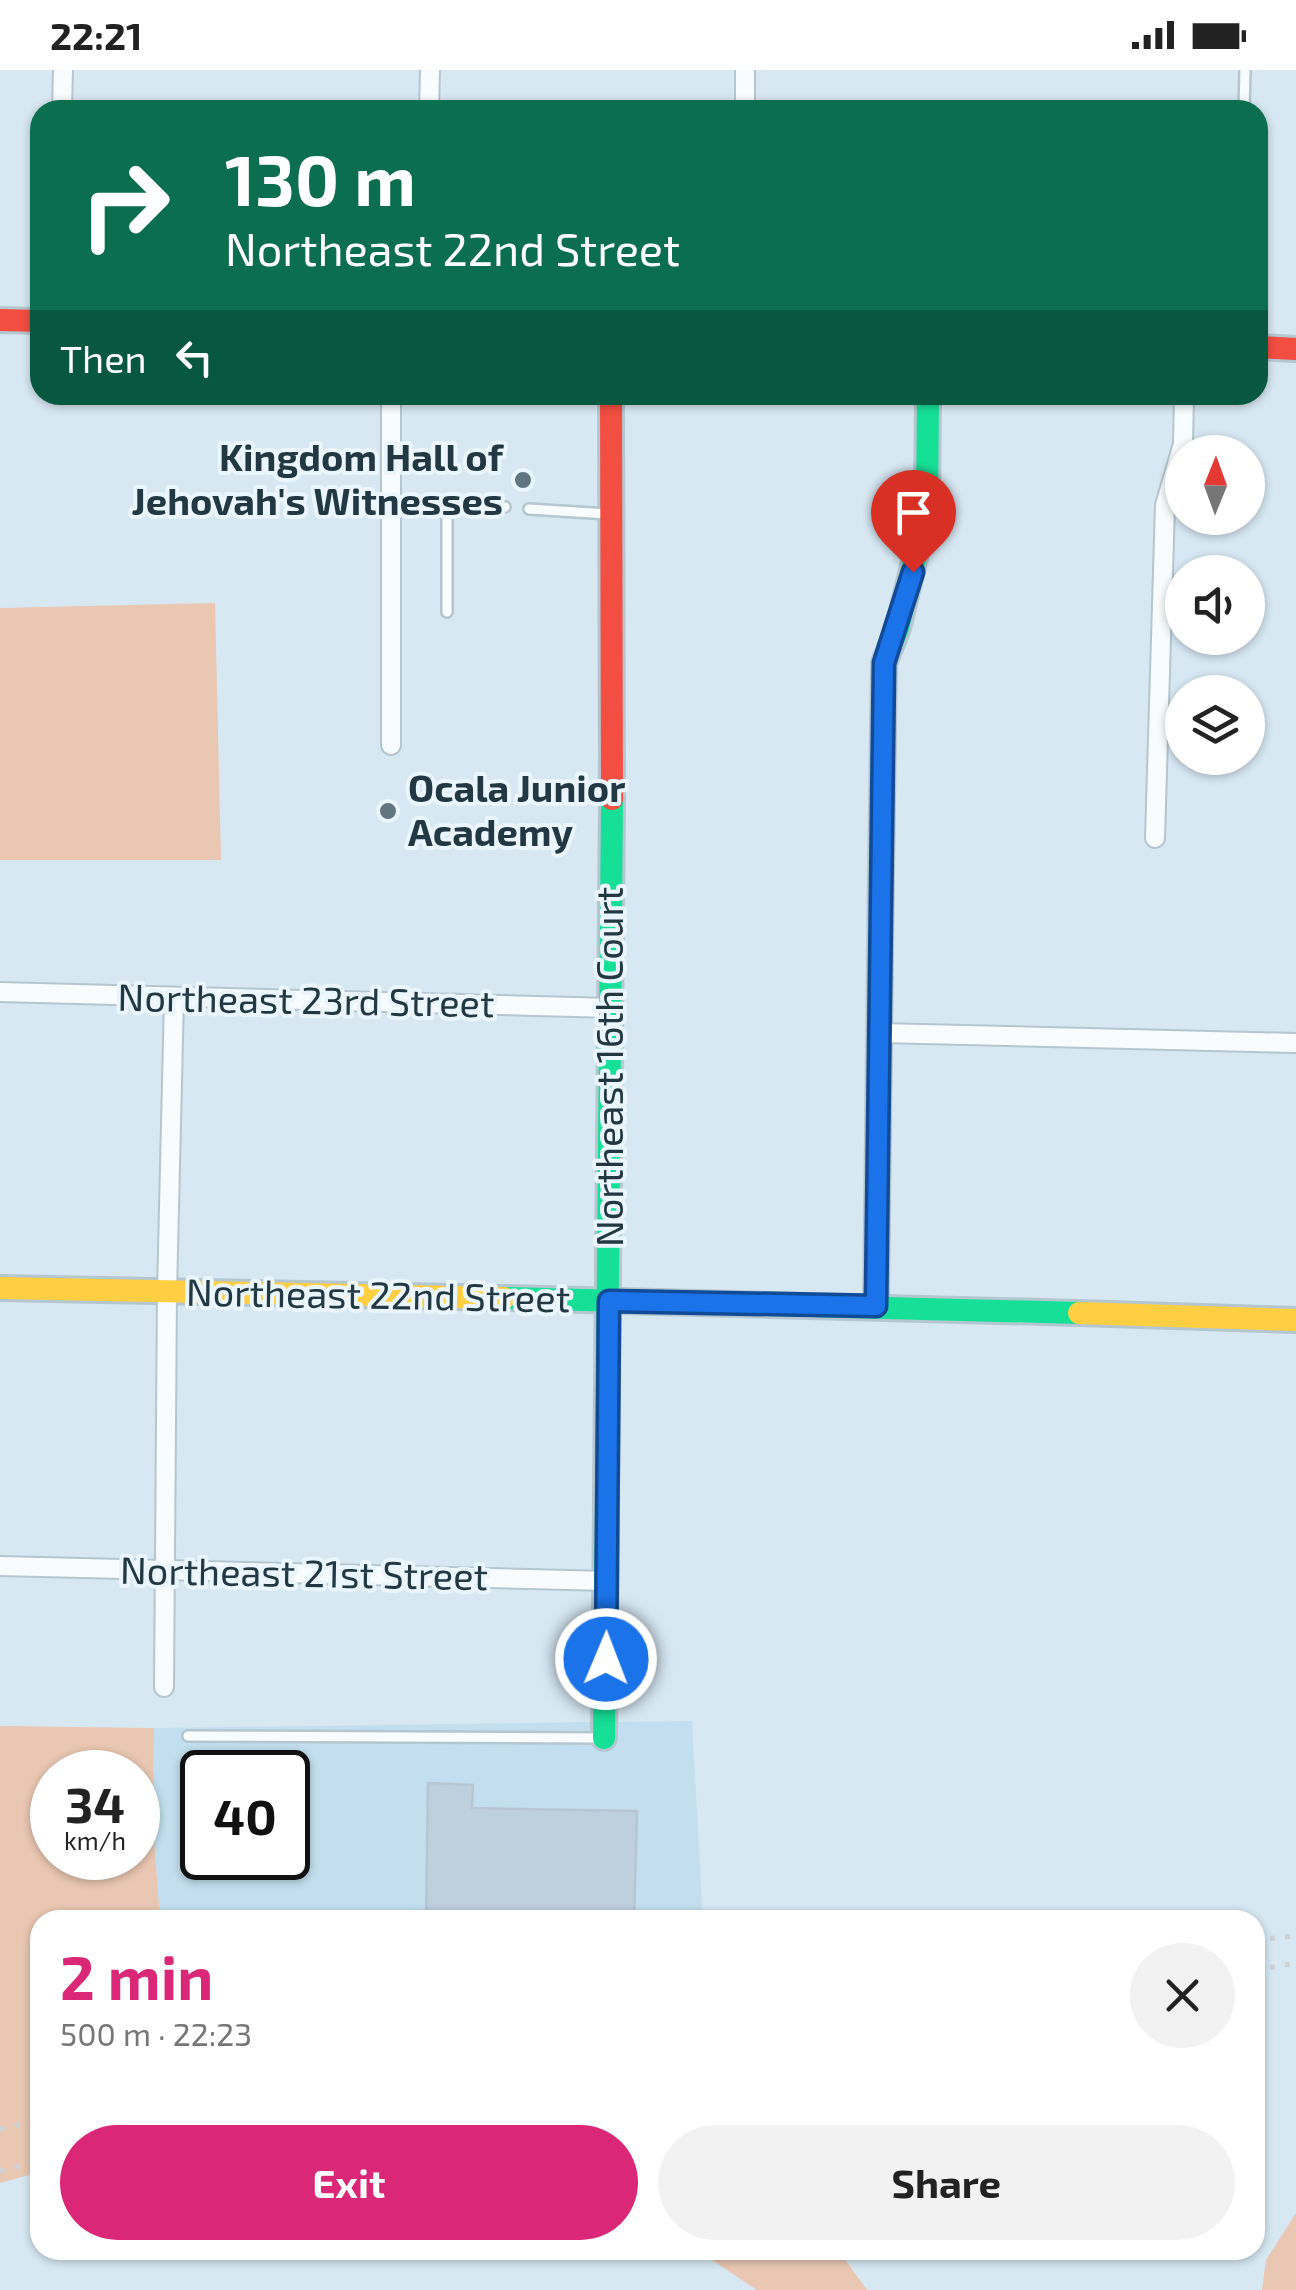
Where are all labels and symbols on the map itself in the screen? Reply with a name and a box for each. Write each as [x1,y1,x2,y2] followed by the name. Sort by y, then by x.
[132,433,505,523] place label: Kingdom Hall of Jehovah's Witnesses
[1165,435,1265,535] north arrow
[512,469,534,491] marker: Kingdom Hall of Jehovah's Witnesses
[871,470,956,573] pin
[408,764,625,854] place label: Ocala Junior Academy
[377,800,399,822] marker: Ocala Junior Academy
[585,887,631,1247] street label: Northeast 16th Court
[117,973,495,1025] street label: Northeast 23rd Street
[185,1268,571,1320] street label: Northeast 22nd Street
[120,1546,488,1598] street label: Northeast 21st Street
[554,1607,658,1711] position arrow
[180,1750,310,1880] speed limit sign: 40

